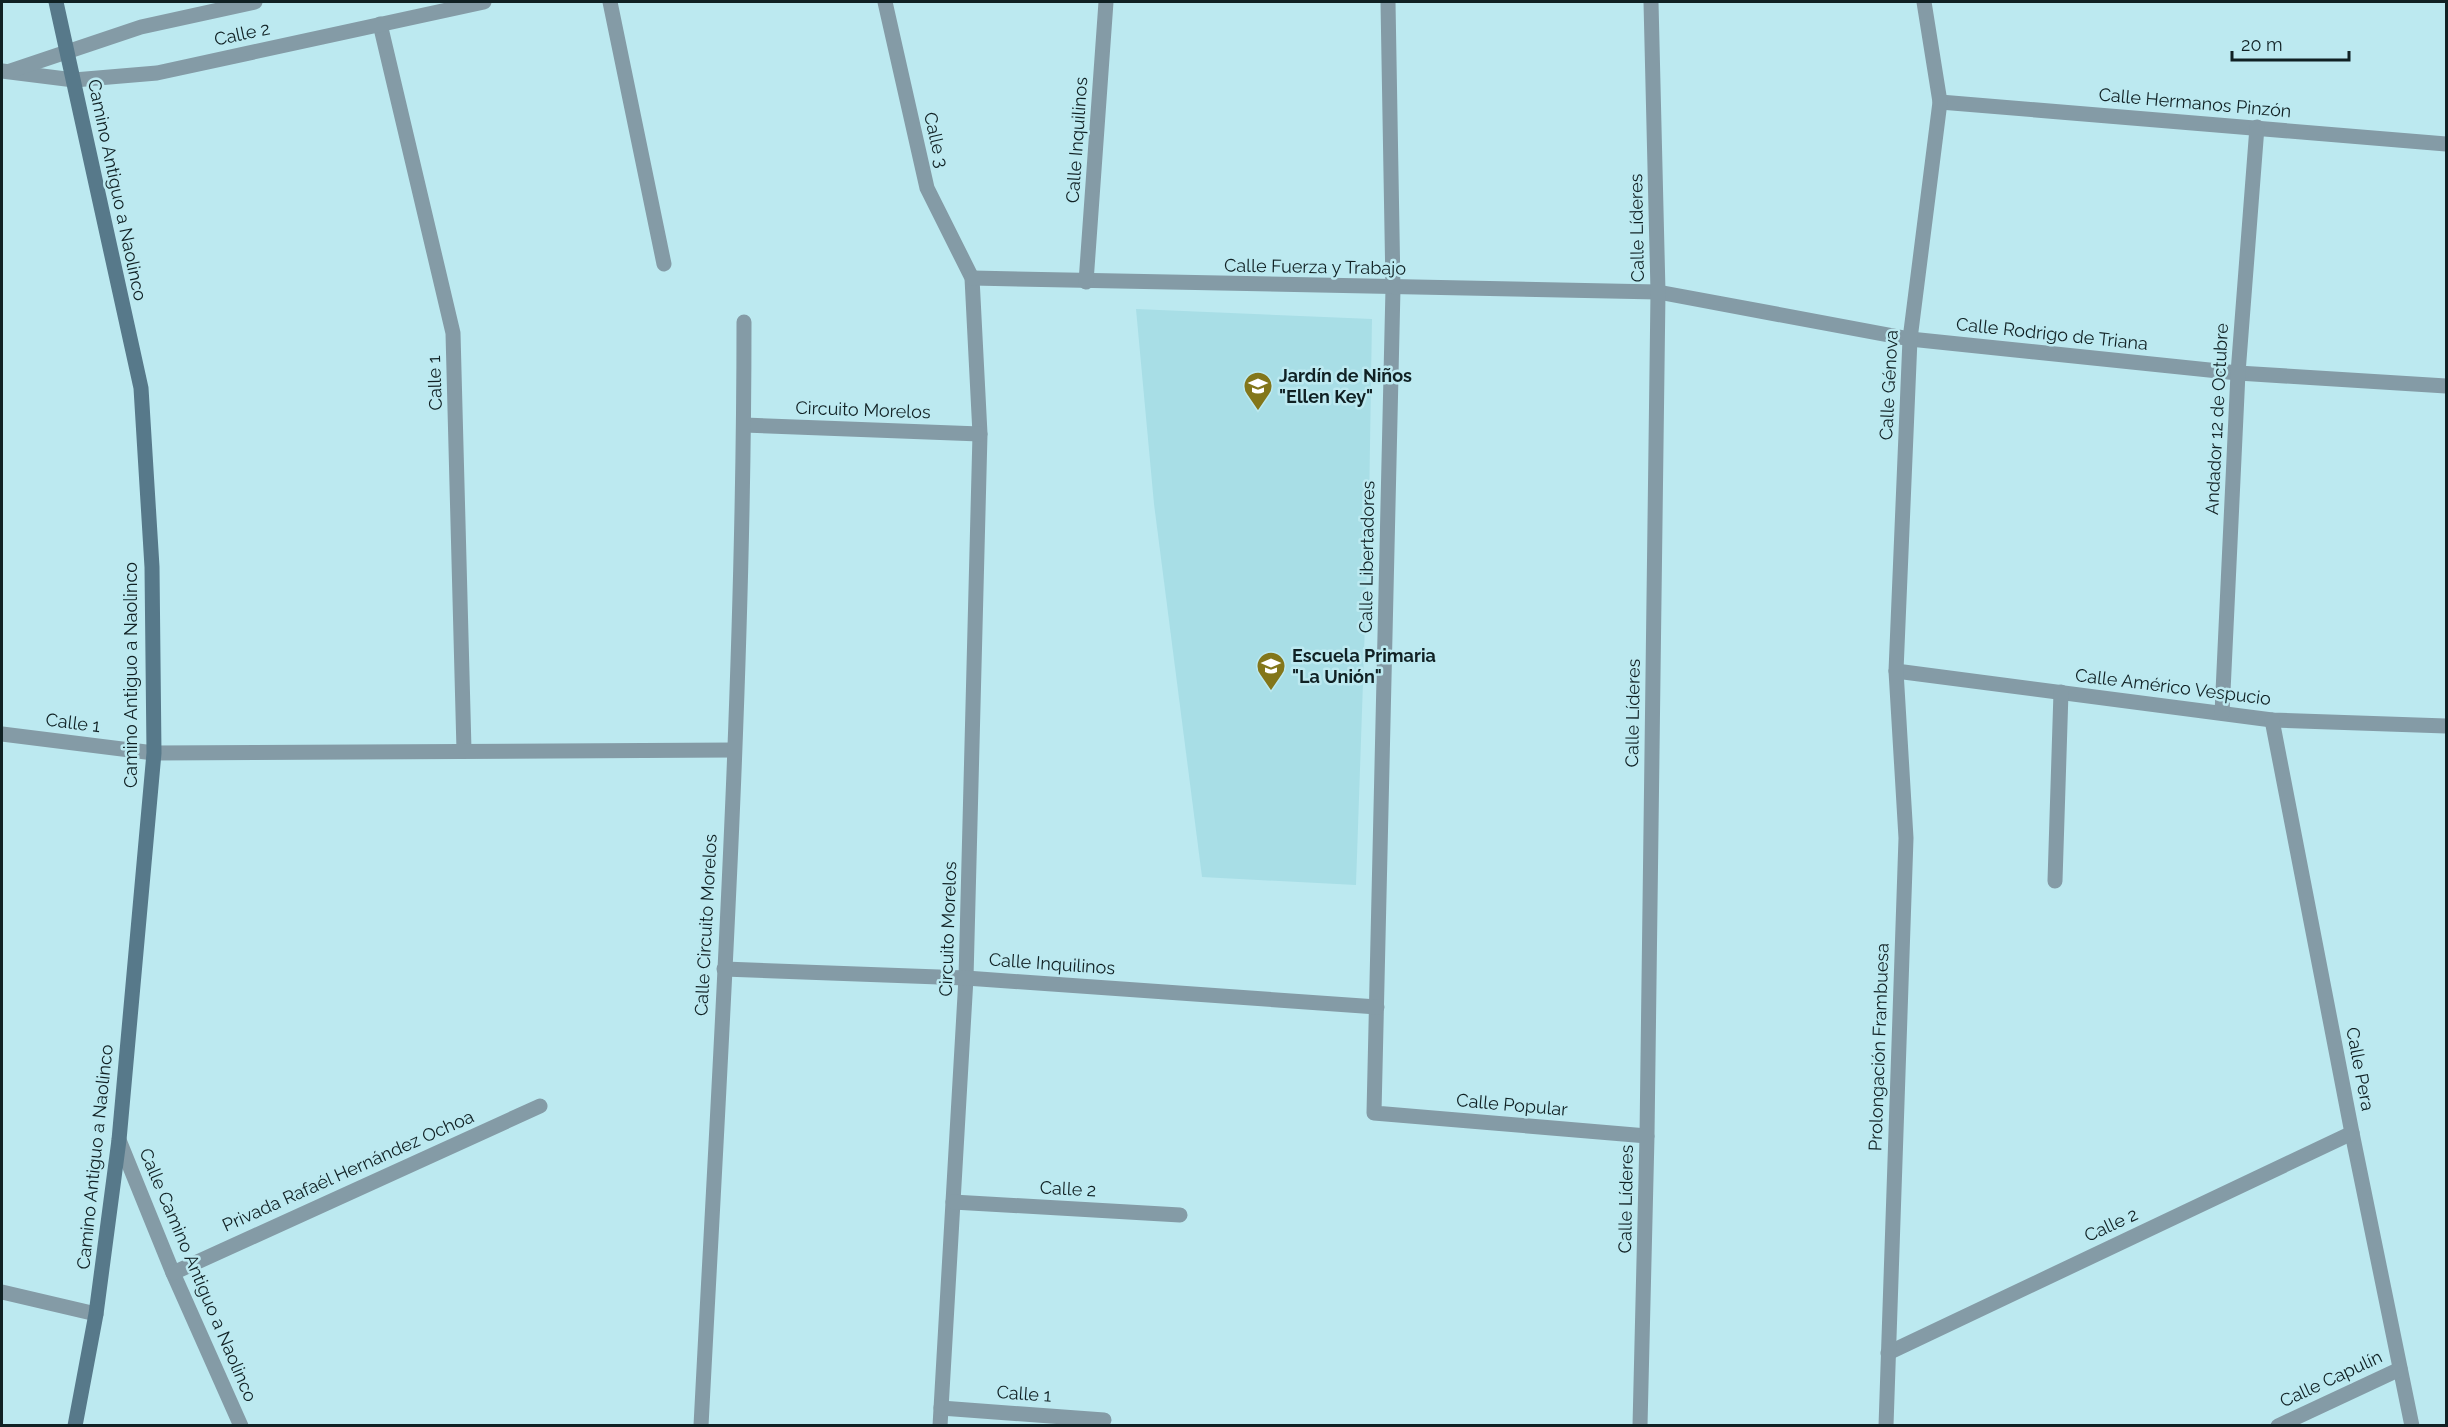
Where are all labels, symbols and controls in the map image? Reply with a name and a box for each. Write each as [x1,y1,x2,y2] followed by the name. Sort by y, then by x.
[212,17,272,50] street label: Calle 2
[2232,24,2349,62] scale bar
[2241,34,2283,55] text: 20 m
[1062,76,1091,204] street label: Calle Inquilinos
[84,77,151,303] street label: Camino Antiguo a Naolinco
[2098,84,2292,121] street label: Calle Hermanos Pinzón
[920,110,953,170] street label: Calle 3
[1625,173,1648,282] street label: Calle Líderes
[1224,254,1406,279] street label: Calle Fuerza y Trabajo
[1955,313,2149,354] street label: Calle Rodrigo de Triana
[2201,322,2232,515] street label: Andador 12 de Octubre
[1875,329,1902,441] street label: Calle Génova
[423,355,446,411] street label: Calle 1
[1279,365,1412,407] place label: Jardín de Niños "Ellen Key"
[1242,370,1274,412] school or university icon: Jardín de Niños "Ellen Key"
[795,397,931,422] street label: Circuito Morelos
[1355,480,1378,633] street label: Calle Libertadores
[120,562,141,788] street label: Camino Antiguo a Naolinco
[1292,645,1436,687] place label: Escuela Primaria "La Unión"
[1255,650,1287,692] school or university icon: Escuela Primaria "La Unión"
[1621,658,1644,767] street label: Calle Líderes
[2074,664,2272,709] street label: Calle Américo Vespucio
[45,709,102,736] street label: Calle 1
[690,833,721,1017] street label: Calle Circuito Morelos
[935,861,960,997] street label: Circuito Morelos
[1864,943,1893,1151] street label: Prolongación Frambuesa
[988,949,1116,978] street label: Calle Inquilinos
[2342,1025,2379,1113] street label: Calle Pera
[72,1043,117,1270] street label: Camino Antiguo a Naolinco
[1456,1089,1569,1120] street label: Calle Popular
[219,1105,477,1236] street label: Privada Rafaél Hernández Ochoa
[1614,1144,1637,1253] street label: Calle Líderes
[135,1145,262,1405] street label: Calle Camino Antiguo a Naolinco
[1039,1177,1097,1200] street label: Calle 2
[2081,1203,2141,1246] street label: Calle 2
[2276,1346,2385,1411] street label: Calle Capulín
[996,1381,1052,1406] street label: Calle 1

